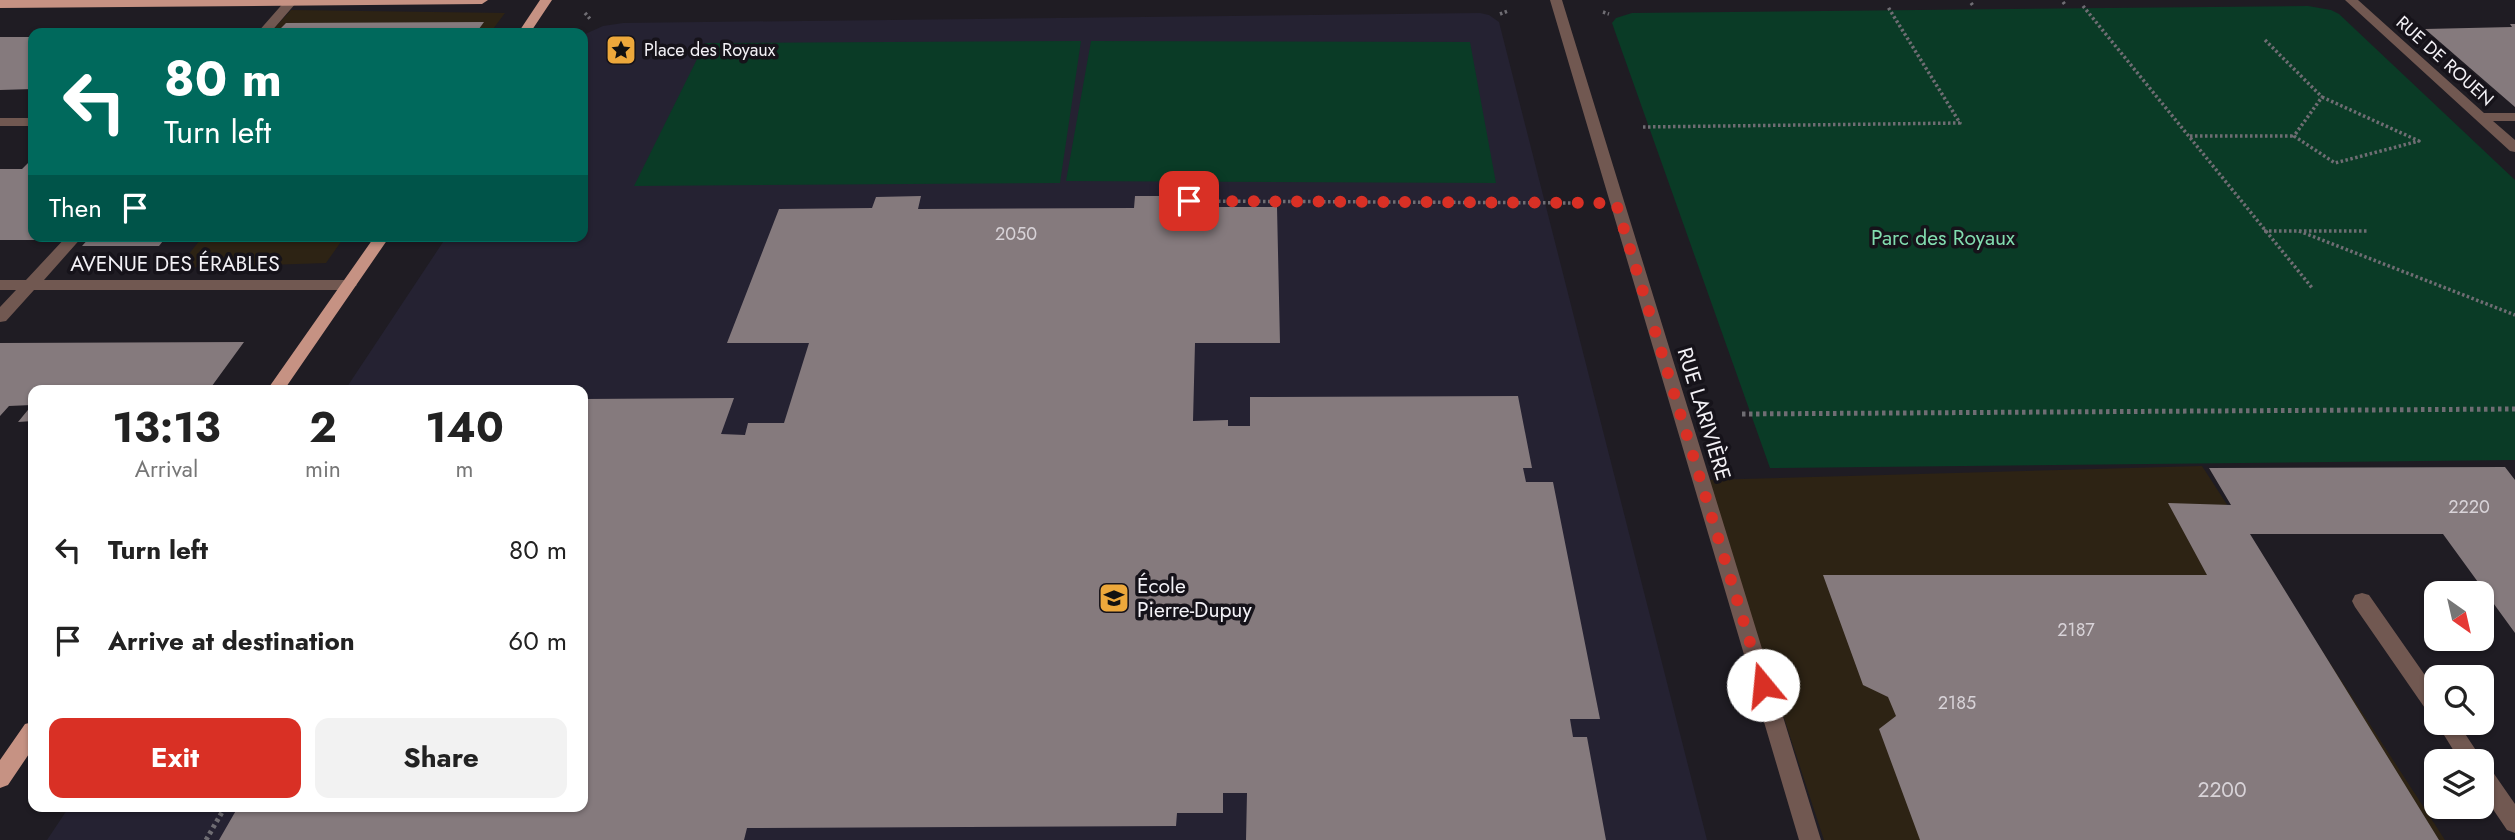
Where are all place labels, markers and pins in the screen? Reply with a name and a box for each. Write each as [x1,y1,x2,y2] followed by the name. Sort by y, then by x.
[604,33,638,67] place icon: Place des Royaux
[644,37,776,63] place label: Place des Royaux
[1159,171,1219,231] pin
[1137,571,1252,625] place label: École Pierre-Dupuy
[1097,581,1131,615] school or university icon: École Pierre-Dupuy

